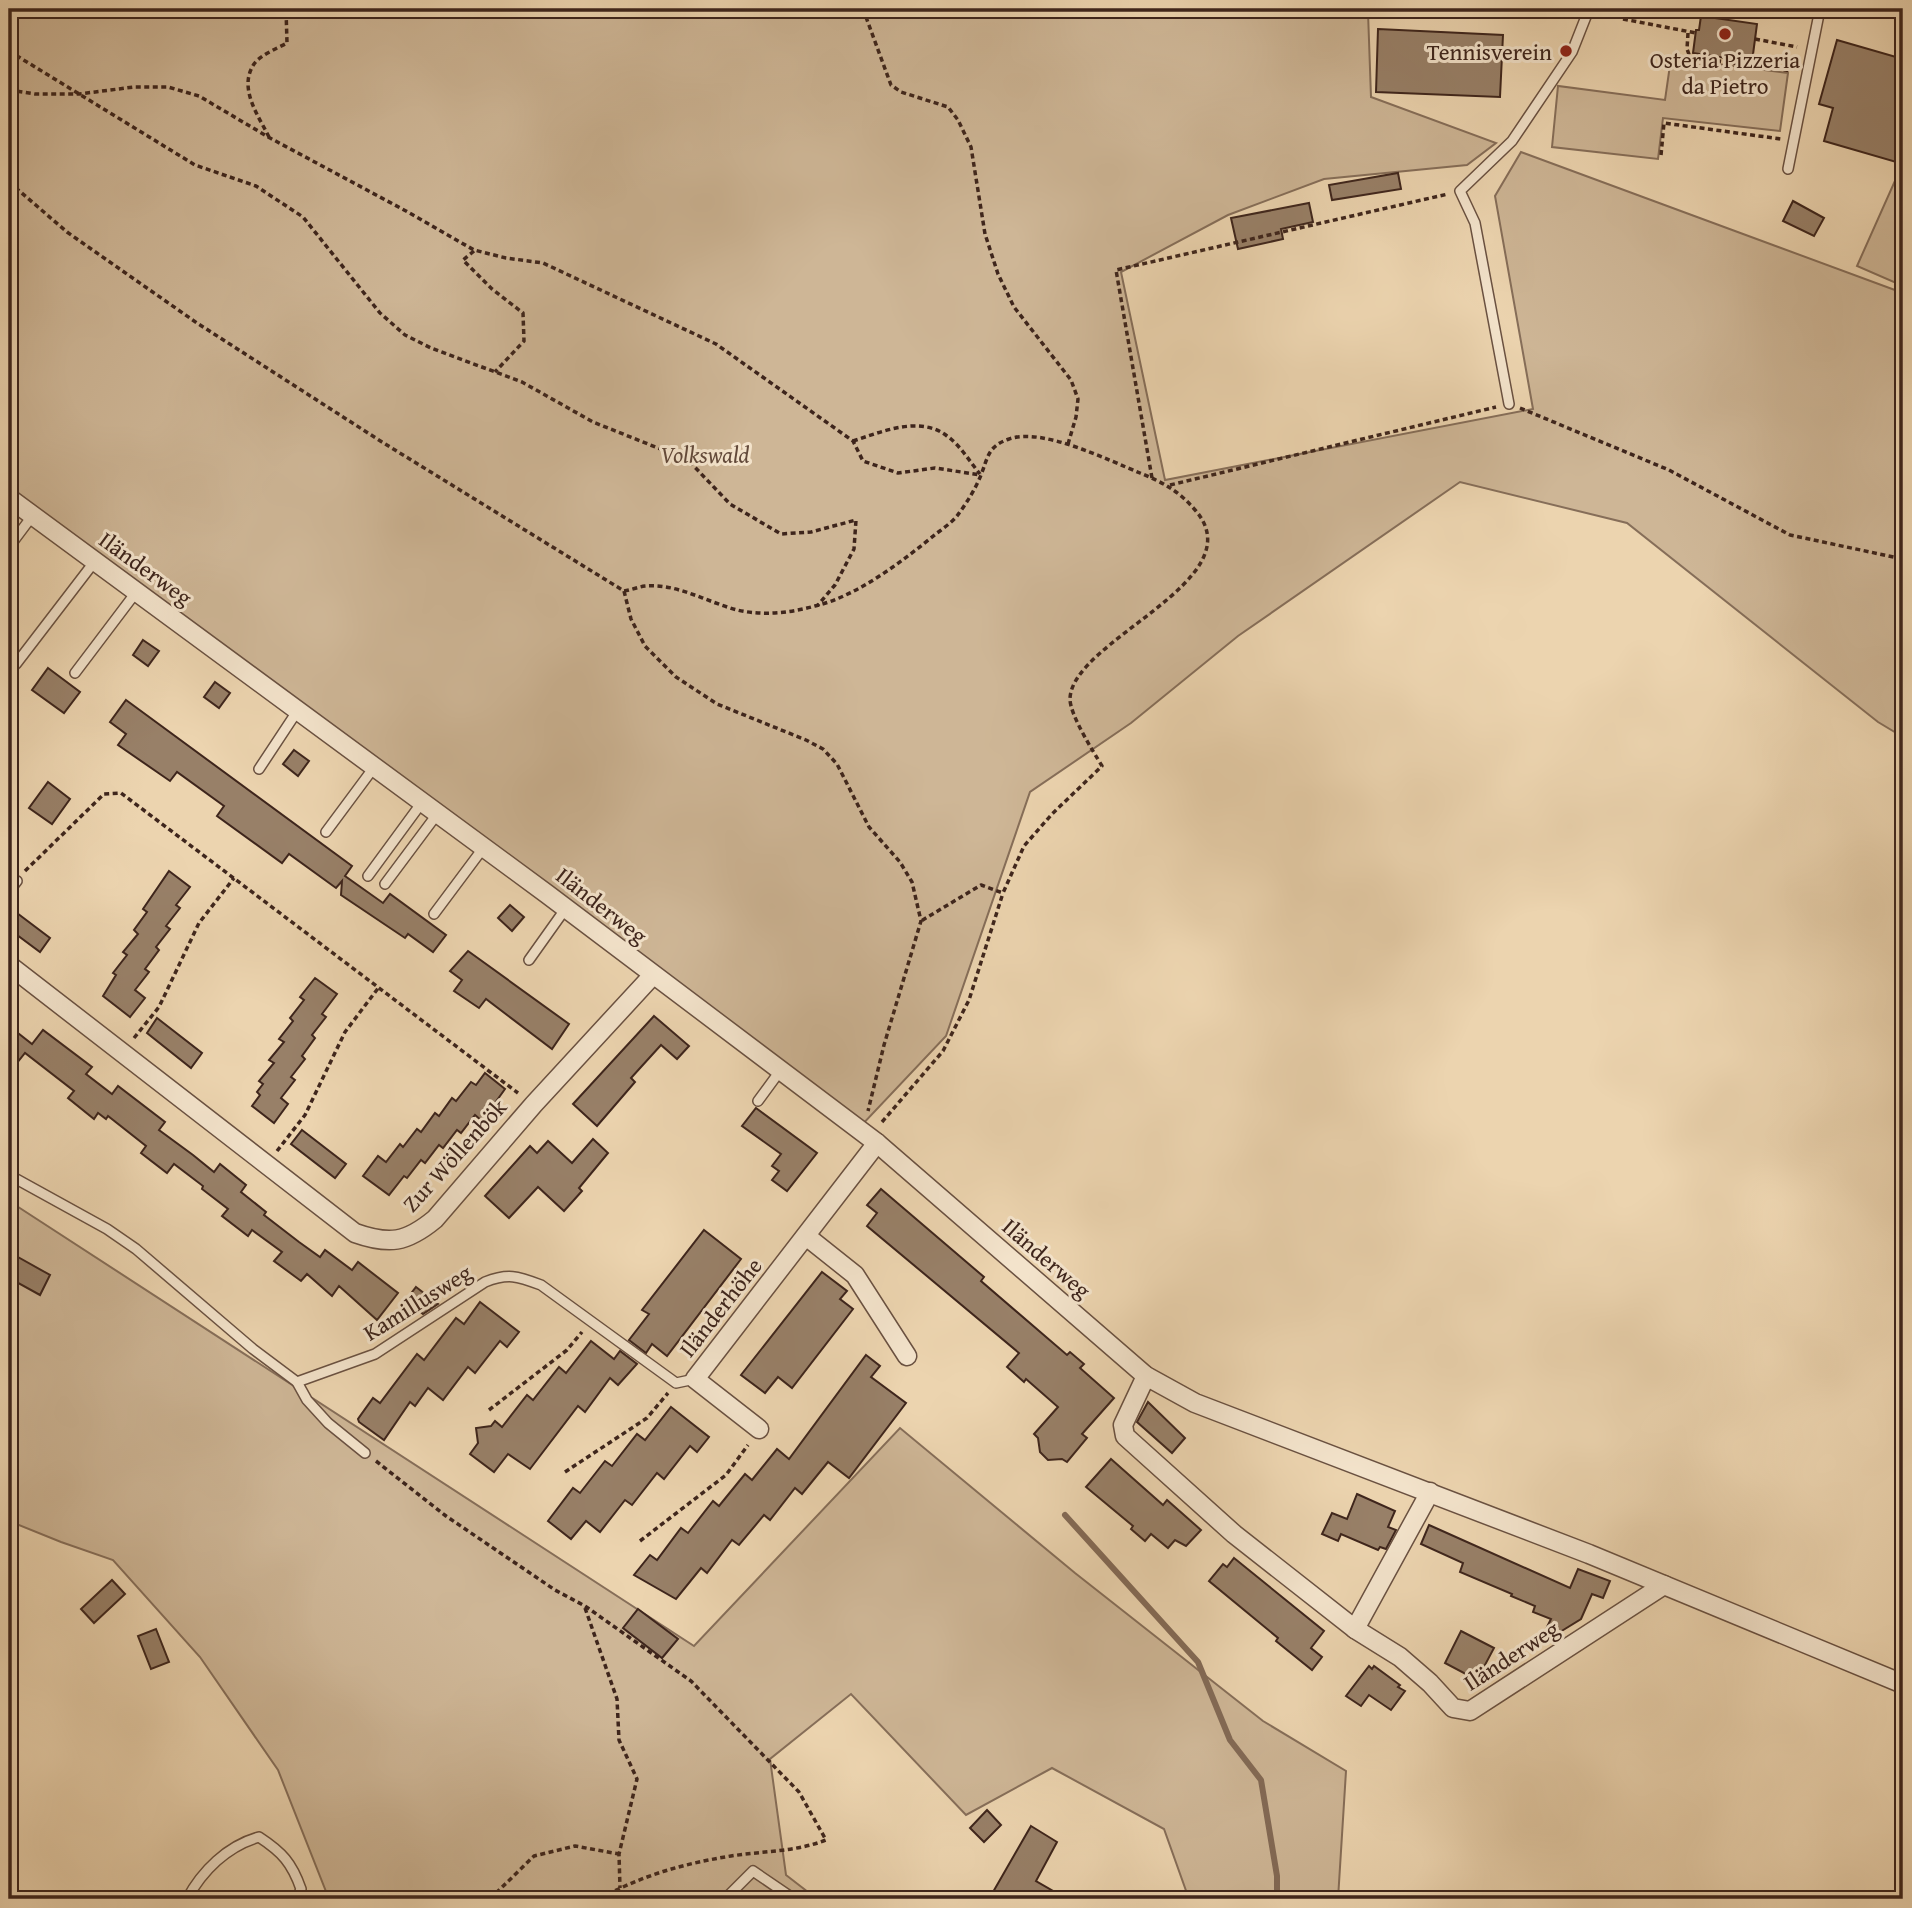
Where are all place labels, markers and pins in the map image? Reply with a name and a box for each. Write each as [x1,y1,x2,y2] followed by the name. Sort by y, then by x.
[1717,26,1733,42] marker: Osteria Pizzeria da Pietro
[1427,35,1552,68] place label: Tennisverein
[1558,43,1574,59] marker: Tennisverein
[1650,43,1800,102] place label: Osteria Pizzeria da Pietro

